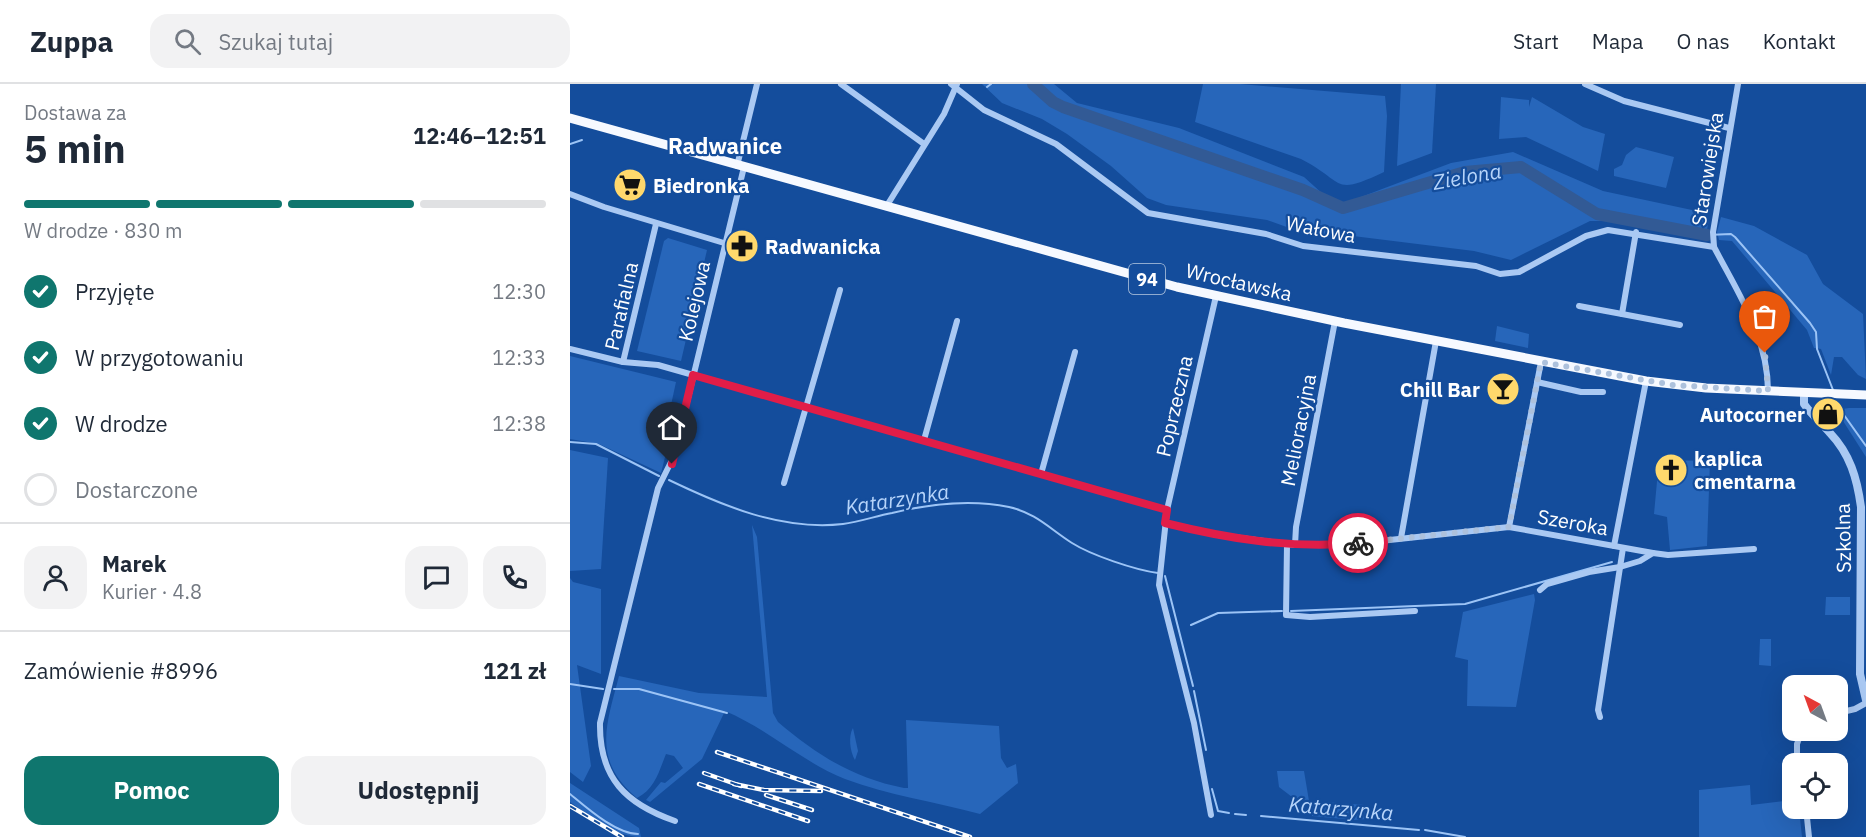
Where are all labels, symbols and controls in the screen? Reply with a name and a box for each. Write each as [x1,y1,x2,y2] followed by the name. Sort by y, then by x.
[150,14,570,68] search box
[30,23,114,60] text: Zuppa
[171,25,204,58] icon: search
[219,27,333,56] text: Szukaj tutaj
[1513,27,1559,55] text: Start
[1592,27,1644,55] text: Mapa
[1677,27,1730,55] text: O nas
[1763,27,1836,55] text: Kontakt
[24,99,126,126] text: Dostawa za
[1685,110,1729,228] street label: Starowiejska
[413,121,546,150] text: 12:46–12:51
[24,123,126,174] text: 5 min
[668,131,782,160] district label: Radwanice
[1429,156,1504,196] water label: Zielona
[612,167,648,203] supermarket icon: Biedronka
[653,172,750,199] place label: Biedronka
[1284,209,1359,249] street label: Wałowa
[24,217,182,244] text: W drodze · 830 m
[724,228,760,264] pharmacy icon: Radwanicka
[765,233,881,260] place label: Radwanicka
[1183,257,1295,307] street label: Wrocławska
[672,258,716,344] street label: Kolejowa
[598,259,644,353] street label: Parafialna
[1129,264,1165,294] road number: 94
[24,275,57,308] icon: check
[75,277,155,306] text: Przyjęte
[492,278,546,305] text: 12:30
[1739,291,1790,353] pin
[1748,300,1781,333] icon: bag
[24,341,57,374] icon: check
[75,343,244,372] text: W przygotowaniu
[492,344,546,371] text: 12:33
[1149,352,1199,459] street label: Poprzeczna
[1274,371,1322,488] street label: Melioracyjna
[1485,371,1521,407] bar icon: Chill Bar
[1400,376,1480,403] place label: Chill Bar
[1810,396,1846,432] shop icon: Autocorner
[1700,401,1805,428] place label: Autocorner
[646,402,697,464] pin
[24,407,57,440] icon: check
[75,409,168,438] text: W drodze
[492,410,546,437] text: 12:38
[655,411,688,444] icon: home
[1694,445,1796,495] place label: kaplica cmentarna
[1653,452,1689,488] church icon: kaplica cmentarna
[75,475,198,504] text: Dostarczone
[843,477,951,521] water label: Katarzynka
[1536,503,1611,542] street label: Szeroka
[1829,503,1857,573] street label: Szkolna
[1328,513,1388,573] courier
[1342,527,1375,560] icon: bike
[24,546,87,609] button: person
[405,546,468,609] button: chat
[483,546,546,609] button: phone
[102,549,166,578] text: Marek
[102,578,202,605] text: Kurier · 4.8
[24,656,218,685] text: Zamówienie #8996
[483,656,546,685] text: 121 zł
[1782,675,1848,741] north arrow
[1782,675,1848,819] map controls
[1782,753,1848,819] button: locate
[24,756,279,825] button: Pomoc
[291,756,546,825] button: Udostępnij
[1287,789,1395,827] water label: Katarzynka

